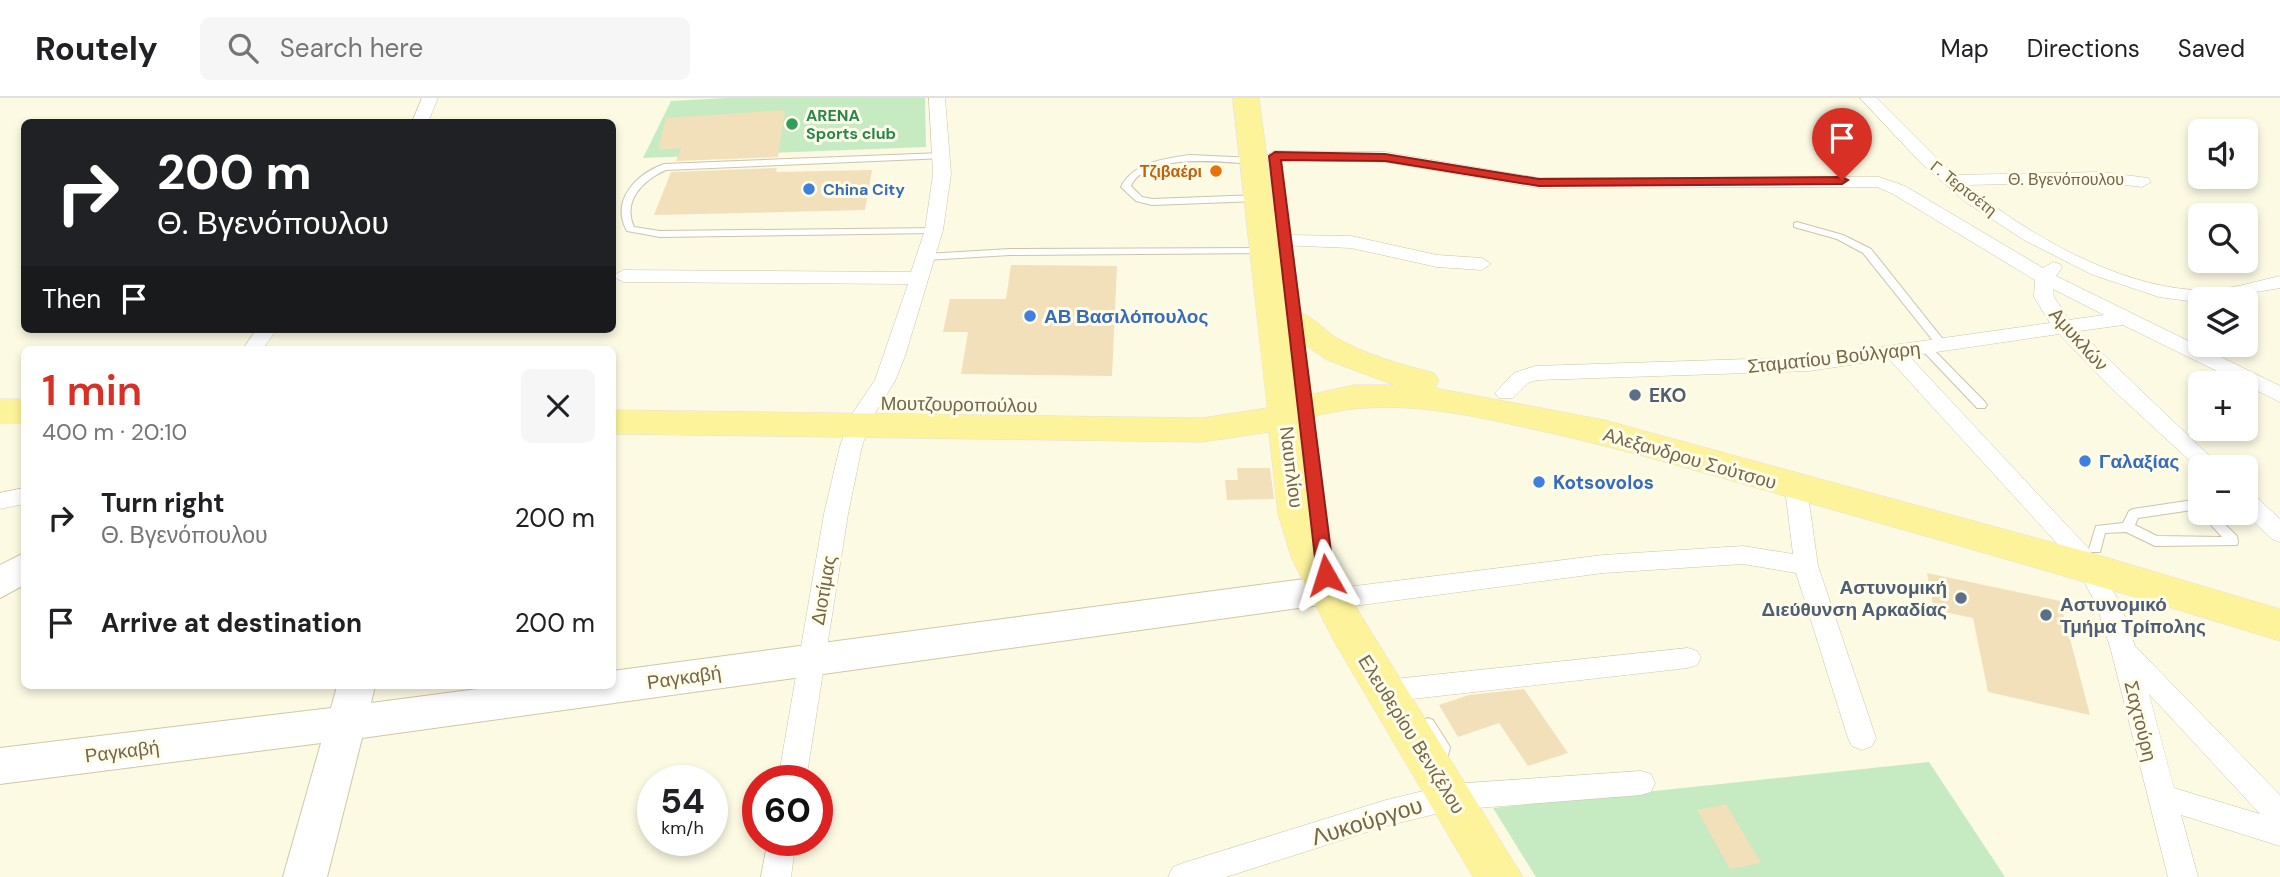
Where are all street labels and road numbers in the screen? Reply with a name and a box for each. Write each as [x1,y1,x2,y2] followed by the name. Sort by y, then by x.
[1926,156,2001,221] street label: Γ. Τερτσέτη
[2008,169,2124,190] street label: Θ. Βγενόπουλου
[2044,302,2114,376] street label: Αμυκλών
[1746,336,1922,379] street label: Σταματίου Βούλγαρη
[880,391,1038,418] street label: Μουτζουροπούλου
[1600,422,1779,495] street label: Αλεξανδρου Σούτσου
[1274,425,1309,509] street label: Ναυπλίου
[805,553,842,627] street label: Διοτίμας
[1352,650,1471,818] street label: Ελευθερίου Βενιζέλου
[645,660,723,695] street label: Ραγκαβή
[2118,678,2163,764] street label: Σαχτούρη
[83,735,161,768] street label: Ραγκαβή
[1308,790,1426,852] street label: Λυκούργου

